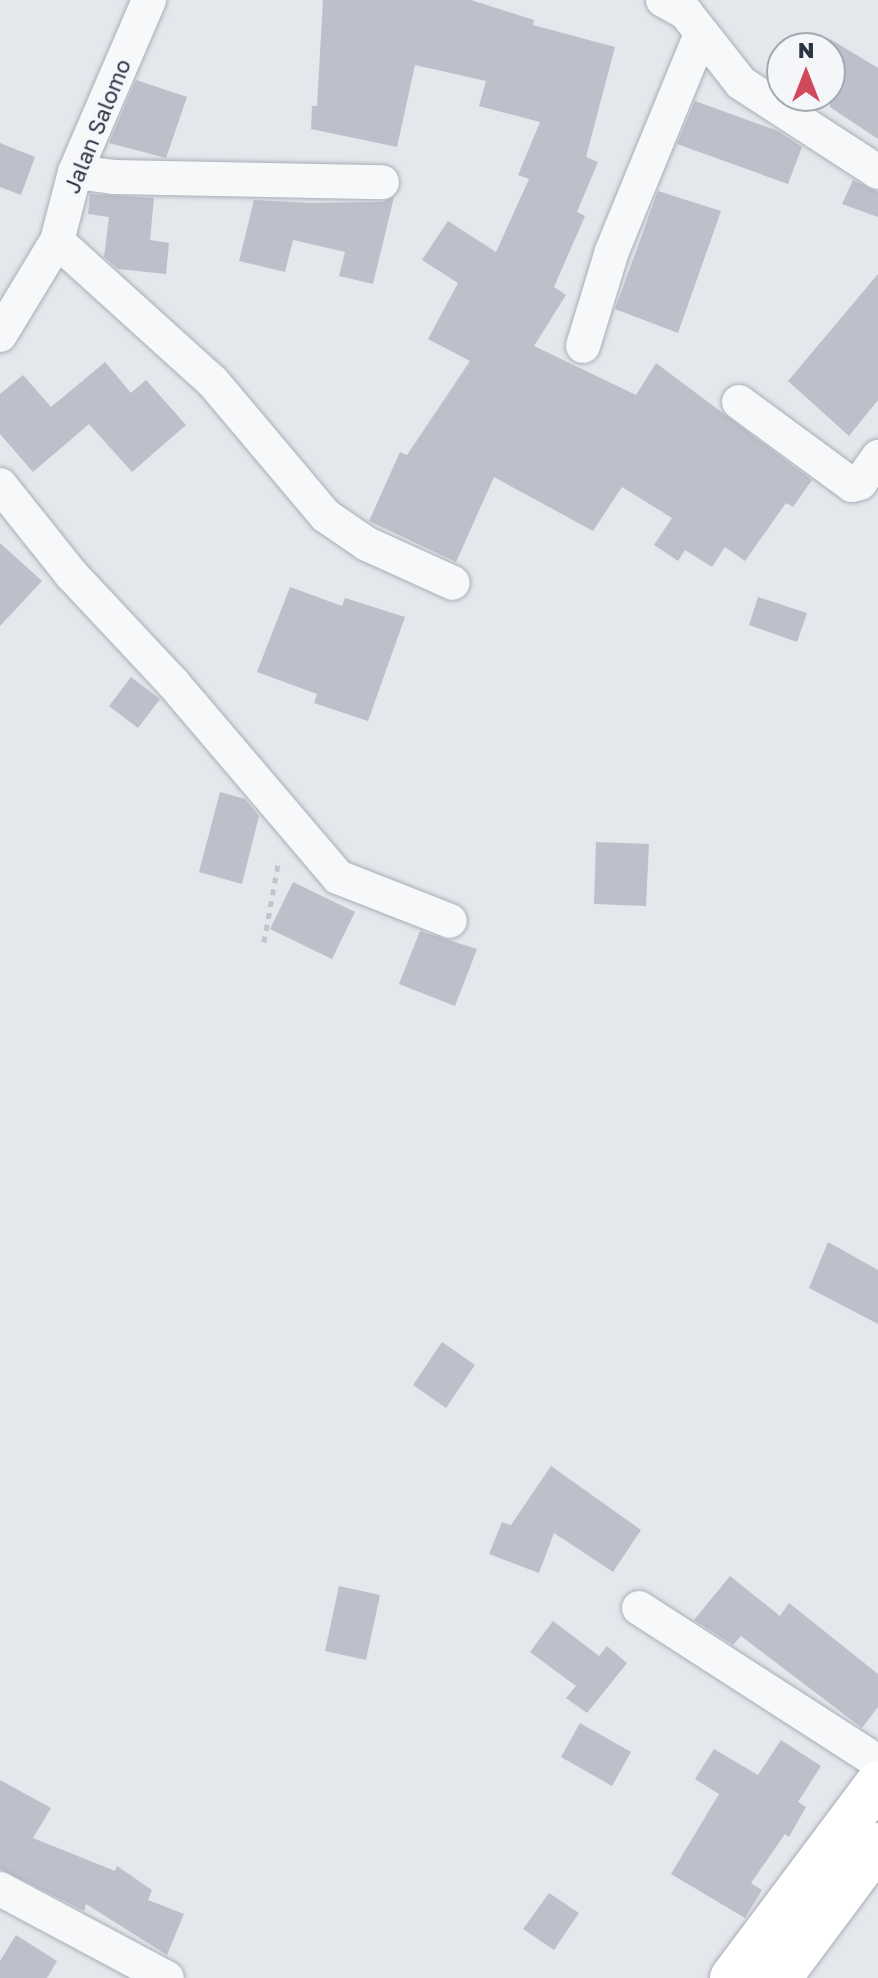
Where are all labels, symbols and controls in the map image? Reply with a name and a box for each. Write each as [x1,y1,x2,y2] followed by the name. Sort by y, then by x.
[766,32,846,112] north arrow
[798,36,814,63] text: N
[58,55,136,197] street label: Jalan Salomo

